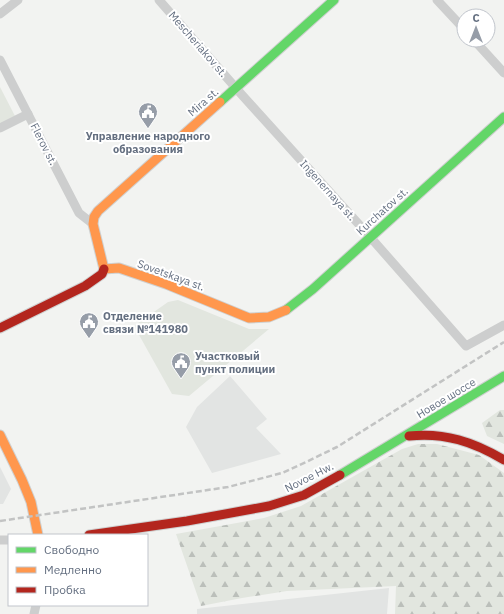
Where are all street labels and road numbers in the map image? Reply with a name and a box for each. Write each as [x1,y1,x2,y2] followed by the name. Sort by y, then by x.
[166,8,230,80] street label: Mescheriakov st.
[185,85,221,119] street label: Mira st.
[27,121,61,167] street label: Flerov st.
[297,157,359,223] street label: Ingenernaya st.
[353,184,411,238] street label: Kurchatov st.
[135,256,207,294] street label: Sovetskaya st.
[414,375,478,421] street label: Новое шоссе
[282,459,336,495] street label: Novoe Hw.

